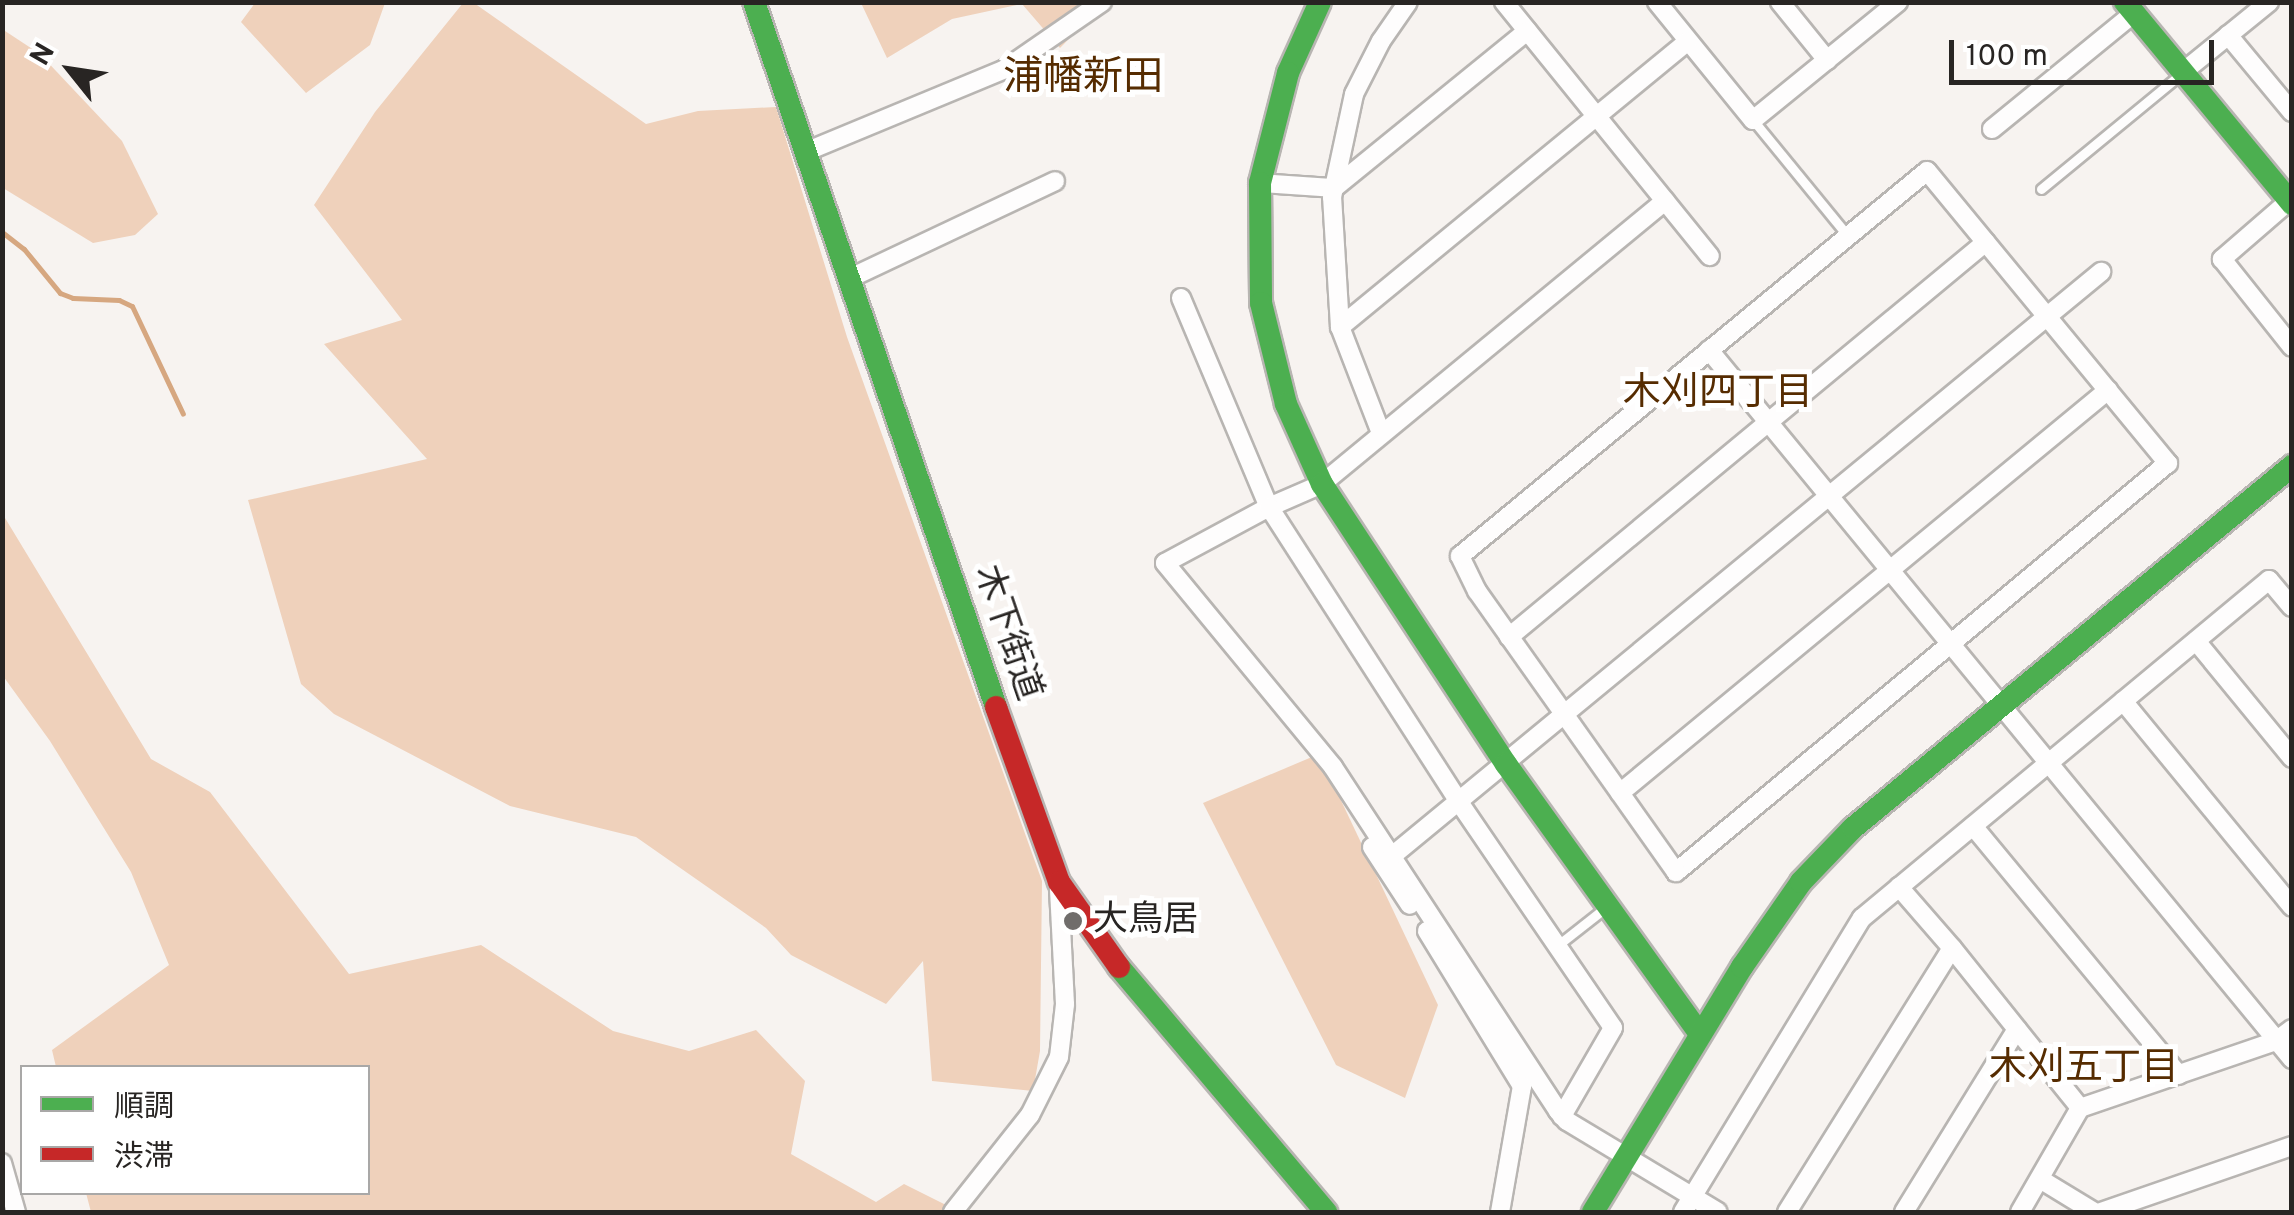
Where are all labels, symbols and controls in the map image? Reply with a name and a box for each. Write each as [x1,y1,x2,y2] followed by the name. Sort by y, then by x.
[20,20,120,120] north arrow
[1954,20,2219,82] scale bar
[23,37,65,73] text: N
[1966,39,2048,76] text: 100 m
[1003,55,1163,103] district label: 浦幡新田
[1623,372,1813,418] district label: 木刈四丁目
[964,560,1050,706] street label: 木下街道
[1093,900,1198,942] place label: 大鳥居
[1062,910,1084,932] marker: 大鳥居
[1989,1047,2179,1093] district label: 木刈五丁目
[20,1065,370,1195] legend
[114,1090,174,1127] text: 順調
[114,1140,174,1177] text: 渋滞

